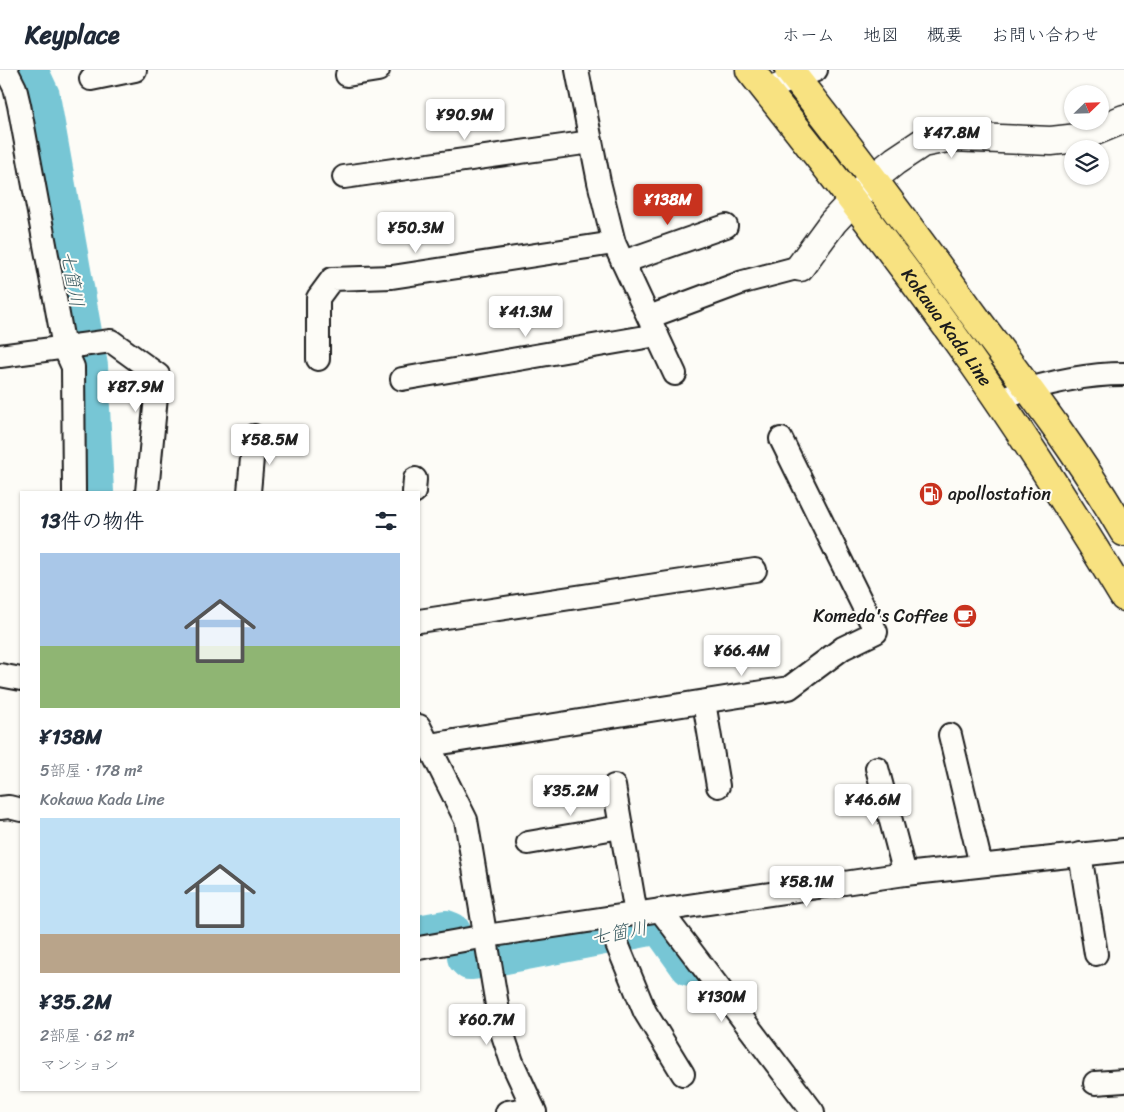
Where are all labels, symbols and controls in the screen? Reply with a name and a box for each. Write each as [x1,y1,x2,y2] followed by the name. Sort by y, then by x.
[25,14,120,56] text: Keyplace
[782,19,835,51] text: ホーム
[863,19,899,51] text: 地図
[927,19,963,51] text: 概要
[991,19,1099,51] text: お問い合わせ
[1064,85,1109,130] north arrow
[1064,85,1109,185] map controls
[424,98,506,141] pin: ¥90.9M
[437,100,493,129] text: ¥90.9M
[911,116,993,159] pin: ¥47.8M
[924,118,980,147] text: ¥47.8M
[1064,140,1109,185] button: layers
[633,184,703,226] pin: ¥138M
[644,185,692,214] text: ¥138M
[375,212,457,254] pin: ¥50.3M
[388,213,444,242] text: ¥50.3M
[51,248,94,310] water label: 七箇川
[893,261,1001,393] street label: Kokawa Kada Line
[485,296,567,338] pin: ¥41.3M
[500,297,552,326] text: ¥41.3M
[95,370,177,413] pin: ¥87.9M
[108,372,164,401] text: ¥87.9M
[229,424,311,466] pin: ¥58.5M
[242,425,298,454] text: ¥58.5M
[948,478,1051,510] place label: apollostation
[918,481,944,507] fuel station icon: apollostation
[40,502,145,540] text: 13件の物件
[372,507,400,535] icon: filters
[175,586,265,676] icon: home
[813,600,948,632] place label: Komeda's Coffee
[952,603,978,629] cafe icon: Komeda's Coffee
[701,634,783,677] pin: ¥66.4M
[715,636,769,665] text: ¥66.4M
[40,718,102,756] text: ¥138M
[40,756,143,785] text: 5部屋 · 178 m²
[530,774,612,817] pin: ¥35.2M
[544,776,598,805] text: ¥35.2M
[832,784,914,826] pin: ¥46.6M
[40,785,165,814] text: Kokawa Kada Line
[846,785,900,814] text: ¥46.6M
[175,851,265,941] icon: home
[766,866,848,908] pin: ¥58.1M
[780,867,834,896] text: ¥58.1M
[588,911,650,954] water label: 七箇川
[687,980,757,1023] pin: ¥130M
[698,982,746,1011] text: ¥130M
[40,983,112,1021] text: ¥35.2M
[446,1004,528,1046] pin: ¥60.7M
[459,1005,515,1034] text: ¥60.7M
[40,1021,135,1050] text: 2部屋 · 62 m²
[40,1050,119,1079] text: マンション

